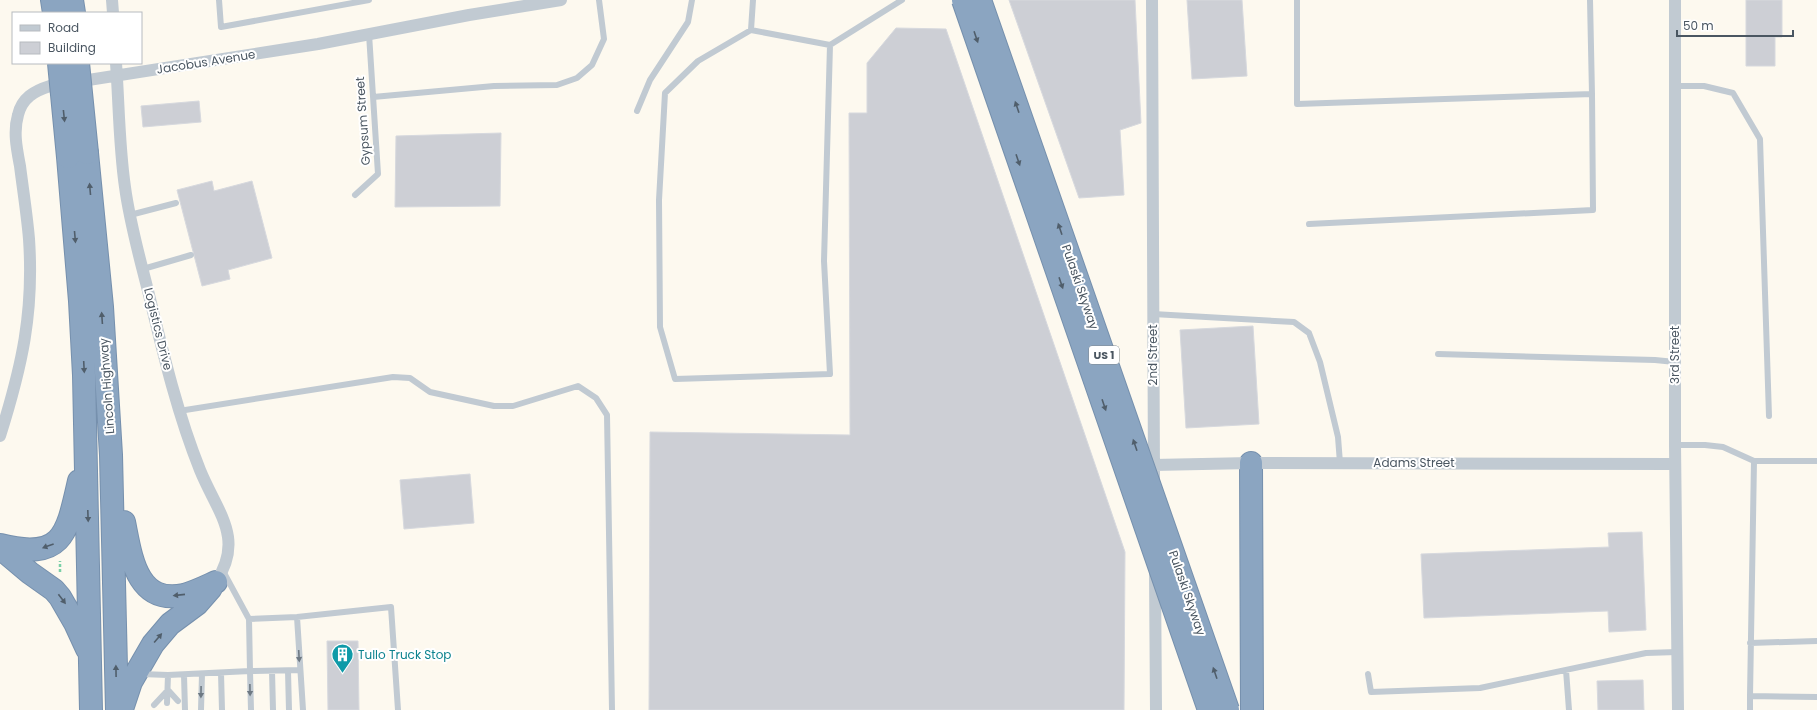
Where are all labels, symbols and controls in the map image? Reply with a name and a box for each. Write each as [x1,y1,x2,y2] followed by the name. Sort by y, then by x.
[12,12,142,64] legend
[1677,12,1793,38] scale bar
[1683,17,1714,34] text: 50 m
[48,19,79,36] text: Road
[973,31,979,43] one-way arrow
[48,39,96,56] text: Building
[155,45,257,78] street label: Jacobus Avenue
[351,76,374,166] street label: Gypsum Street
[1014,100,1020,112] one-way arrow
[60,110,67,122] one-way arrow
[1016,154,1022,166] one-way arrow
[87,183,94,195] one-way arrow
[1057,223,1063,235] one-way arrow
[72,231,79,243] one-way arrow
[1058,242,1103,332] street label: Pulaski Skyway
[1058,277,1064,289] one-way arrow
[140,286,177,372] street label: Logistics Drive
[99,312,106,324] one-way arrow
[1144,324,1161,386] street label: 2nd Street
[1666,326,1683,384] street label: 3rd Street
[95,337,118,435] street label: Lincoln Highway
[1089,346,1119,364] road number: US 1
[80,361,87,373] one-way arrow
[1101,400,1107,412] one-way arrow
[1132,438,1138,450] one-way arrow
[1373,454,1455,471] street label: Adams Street
[85,510,91,523] one-way arrow
[41,544,53,550] one-way arrow
[1165,548,1210,638] street label: Pulaski Skyway
[173,592,185,598] one-way arrow
[58,594,66,605] one-way arrow
[153,633,162,644] one-way arrow
[330,642,356,675] building icon: Tullo Truck Stop
[358,646,451,663] place label: Tullo Truck Stop
[296,650,303,662] one-way arrow
[113,665,120,677] one-way arrow
[1211,667,1217,679] one-way arrow
[247,684,254,696] one-way arrow
[198,686,204,699] one-way arrow

